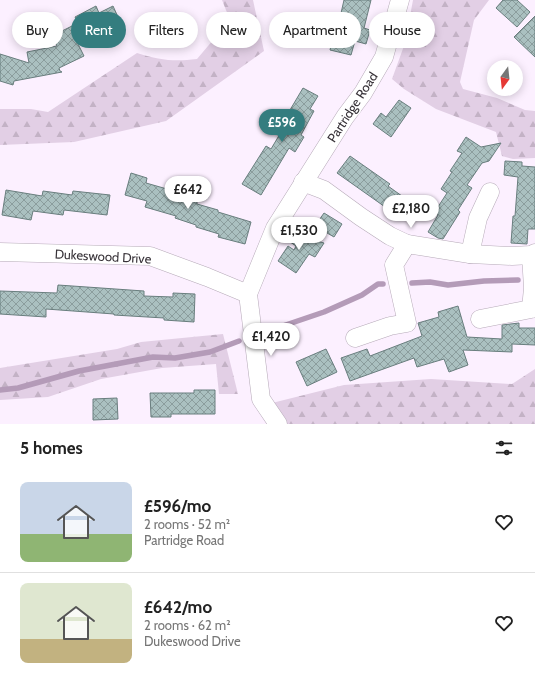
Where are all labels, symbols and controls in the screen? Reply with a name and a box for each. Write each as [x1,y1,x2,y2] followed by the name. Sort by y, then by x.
[12,12,63,48] chip: Buy
[71,12,126,48] chip: Rent
[134,12,198,48] chip: Filters
[206,12,261,48] chip: New
[269,12,361,48] chip: Apartment
[369,12,435,48] chip: House
[487,60,523,96] north arrow
[487,60,523,96] map controls
[323,69,381,145] street label: Partridge Road
[258,109,306,143] pin: £596
[268,114,296,130] text: £596
[164,176,212,210] pin: £642
[173,181,203,197] text: £642
[378,195,444,229] pin: £2,180
[392,200,430,216] text: £2,180
[266,217,332,251] pin: £1,530
[280,222,318,238] text: £1,530
[54,245,152,267] street label: Dukeswood Drive
[238,323,304,357] pin: £1,420
[252,328,290,344] text: £1,420
[493,437,515,459] icon: filters
[20,438,83,458] text: 5 homes
[144,496,211,516] text: £596/mo
[52,498,100,546] icon: home
[493,511,515,533] icon: heart
[144,516,230,532] text: 2 rooms · 52 m²
[144,532,224,548] text: Partridge Road
[144,597,212,617] text: £642/mo
[52,599,100,647] icon: home
[493,612,515,634] icon: heart
[144,617,231,633] text: 2 rooms · 62 m²
[144,633,241,649] text: Dukeswood Drive

